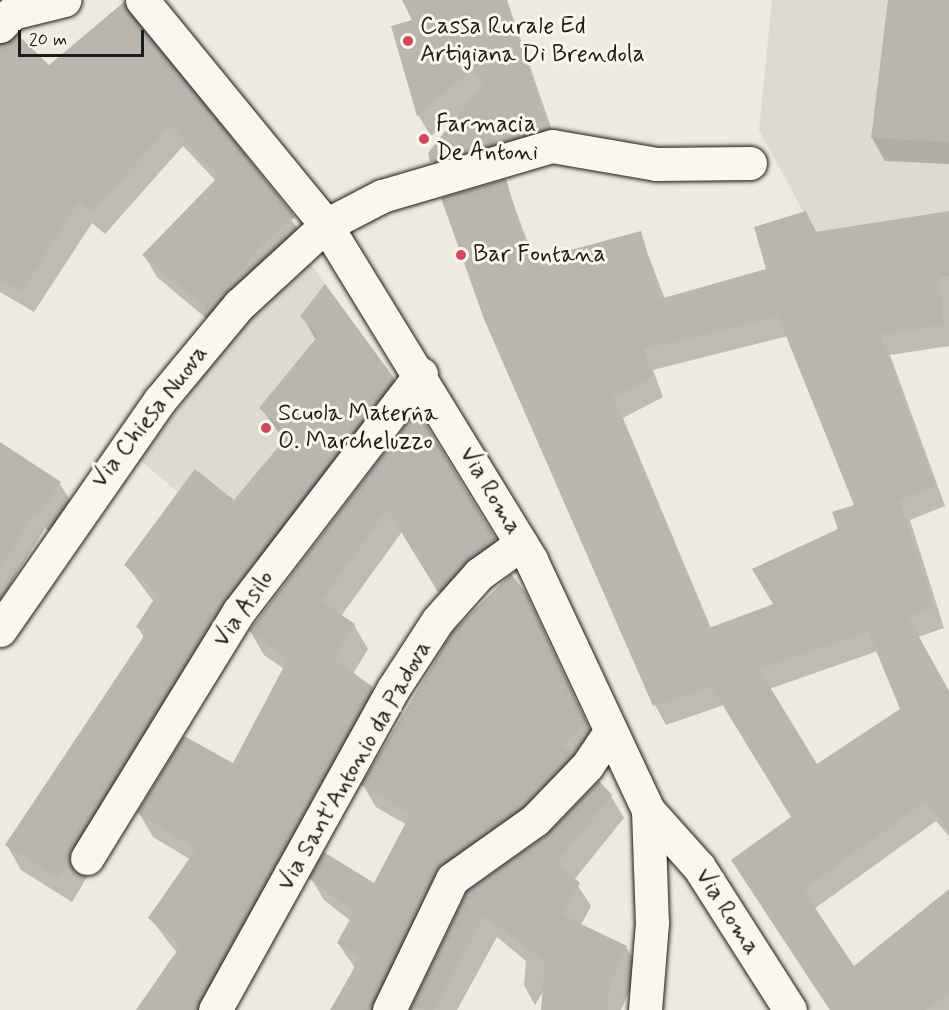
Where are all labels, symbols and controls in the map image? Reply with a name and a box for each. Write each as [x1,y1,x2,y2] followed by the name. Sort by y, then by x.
[420,13,646,69] place label: Cassa Rurale Ed Artigiana Di Brendola
[21,18,147,56] scale bar
[29,28,67,52] text: 20 m
[401,34,415,48] marker: Cassa Rurale Ed Artigiana Di Brendola
[436,111,539,167] place label: Farmacia De Antoni
[417,132,431,146] marker: Farmacia De Antoni
[473,241,602,269] place label: Bar Fontana
[454,248,468,262] marker: Bar Fontana
[85,340,215,494] street label: Via Chiesa Nuova
[278,400,438,456] place label: Scuola Materna O. Marcheluzzo
[259,421,273,435] marker: Scuola Materna O. Marcheluzzo
[452,442,528,540] street label: Via Roma
[207,565,281,653] street label: Via Asilo
[273,638,437,894] street label: Via Sant'Antonio da Padova
[688,863,766,961] street label: Via Roma

